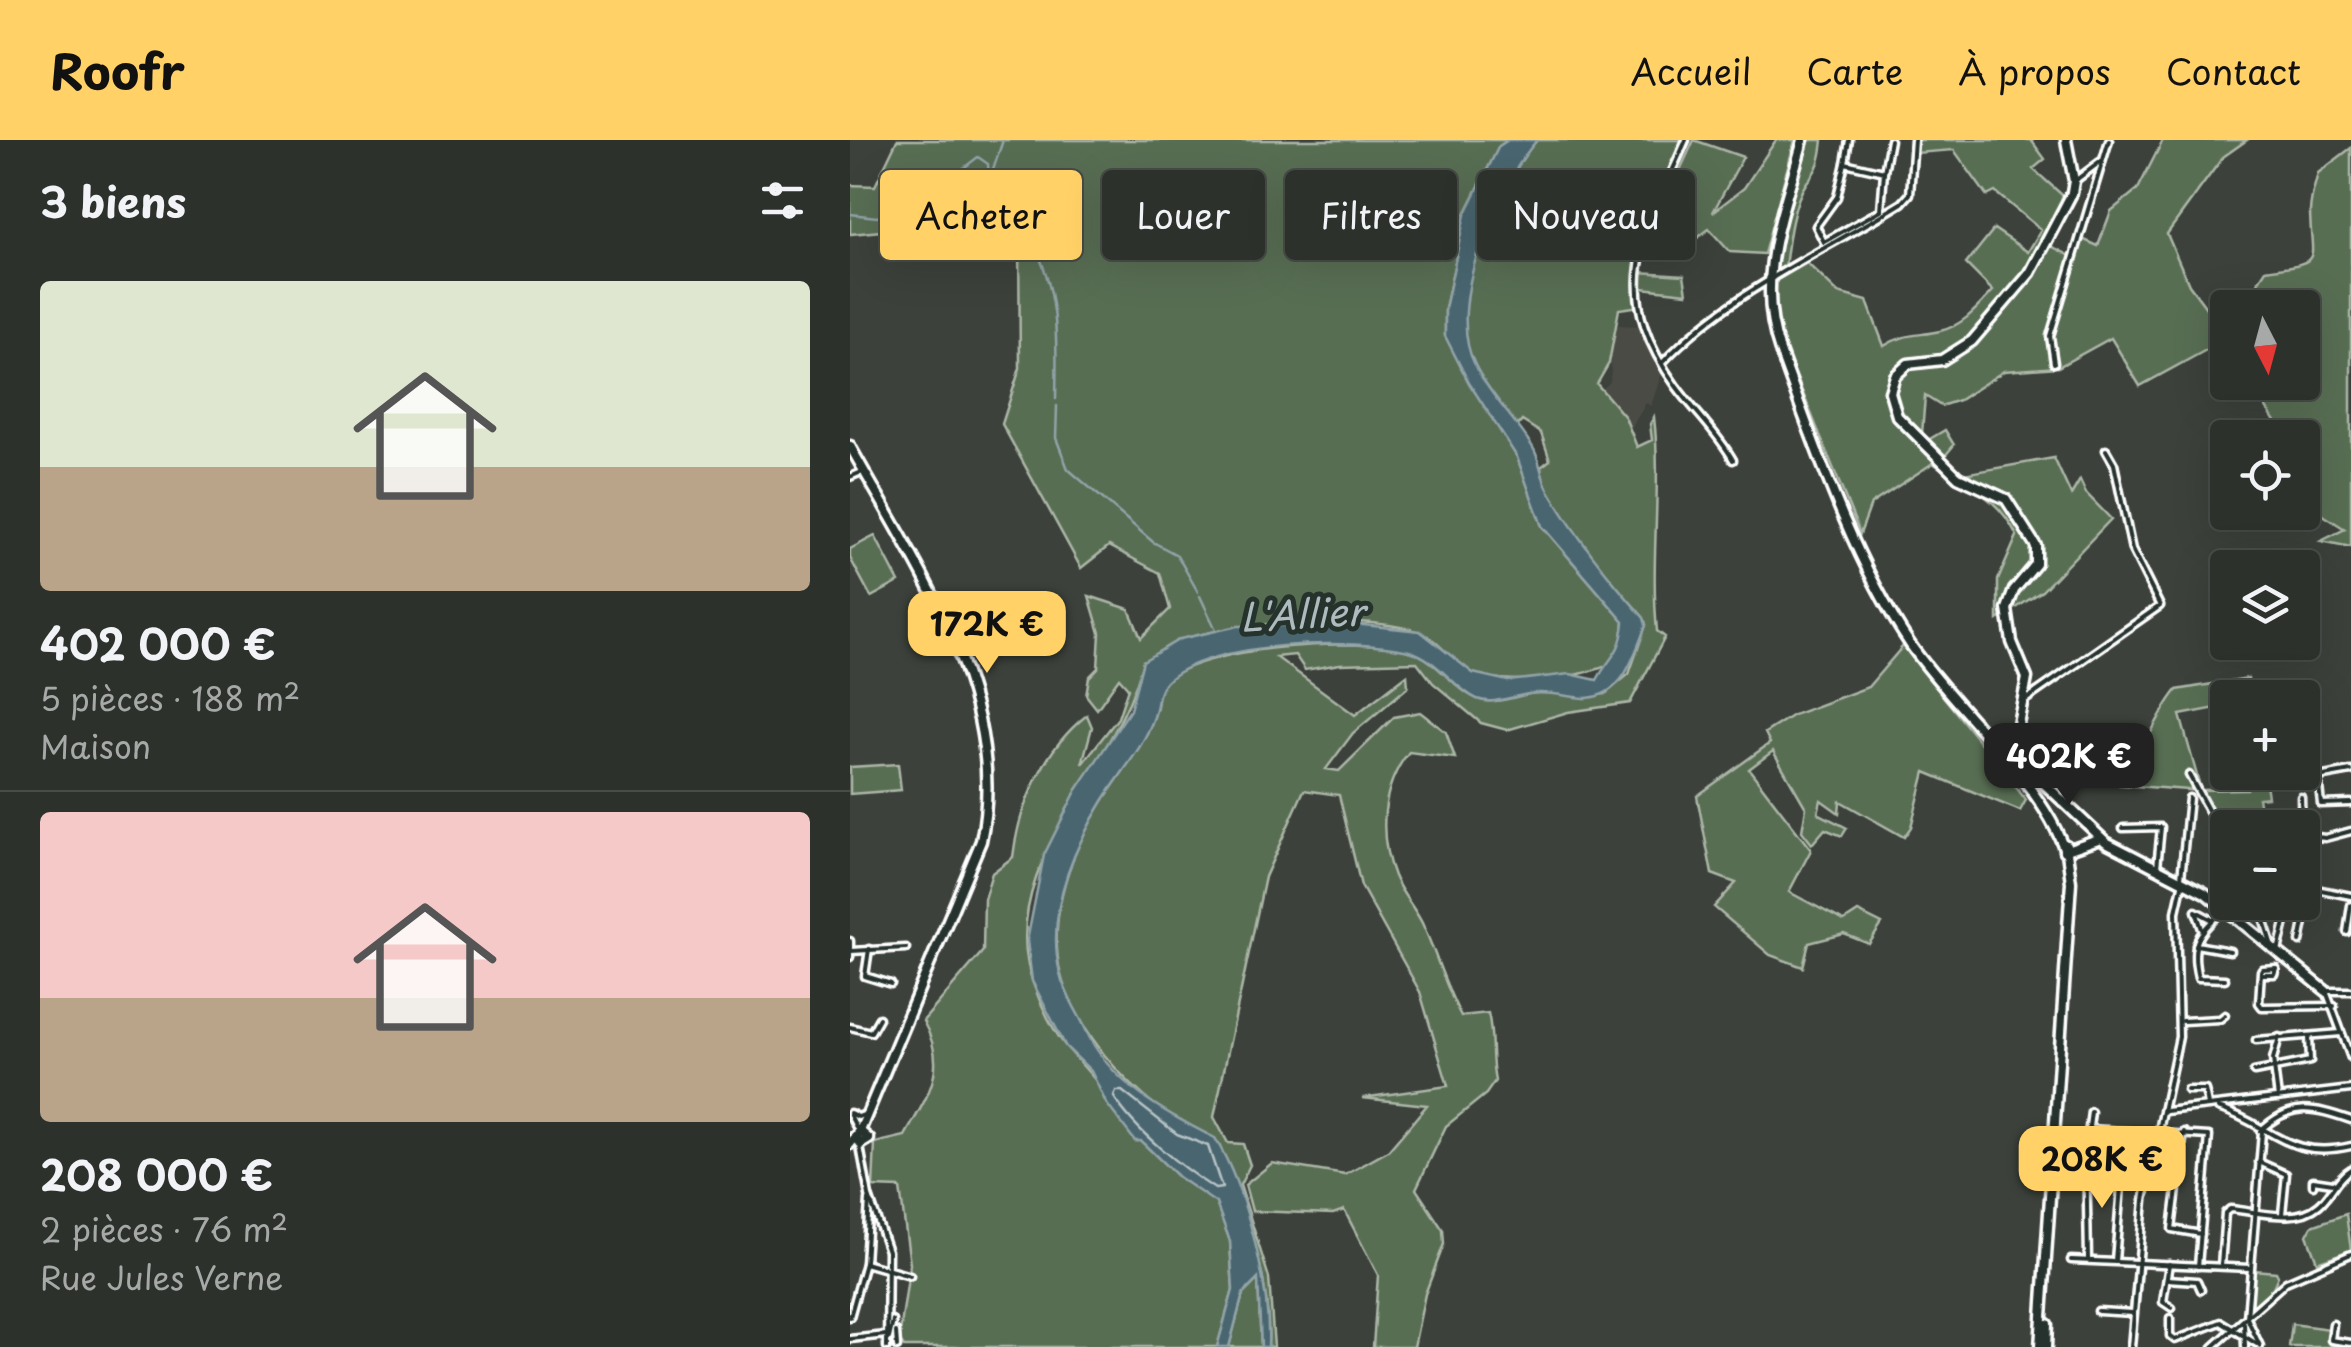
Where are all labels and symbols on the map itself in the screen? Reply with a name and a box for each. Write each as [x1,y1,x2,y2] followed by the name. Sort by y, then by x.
[2210,290,2320,400] north arrow
[1238,581,1370,645] water label: L'Allier
[906,591,1068,676] pin: 172K €
[1988,723,2150,808] pin: 402K €
[2021,1126,2183,1211] pin: 208K €

